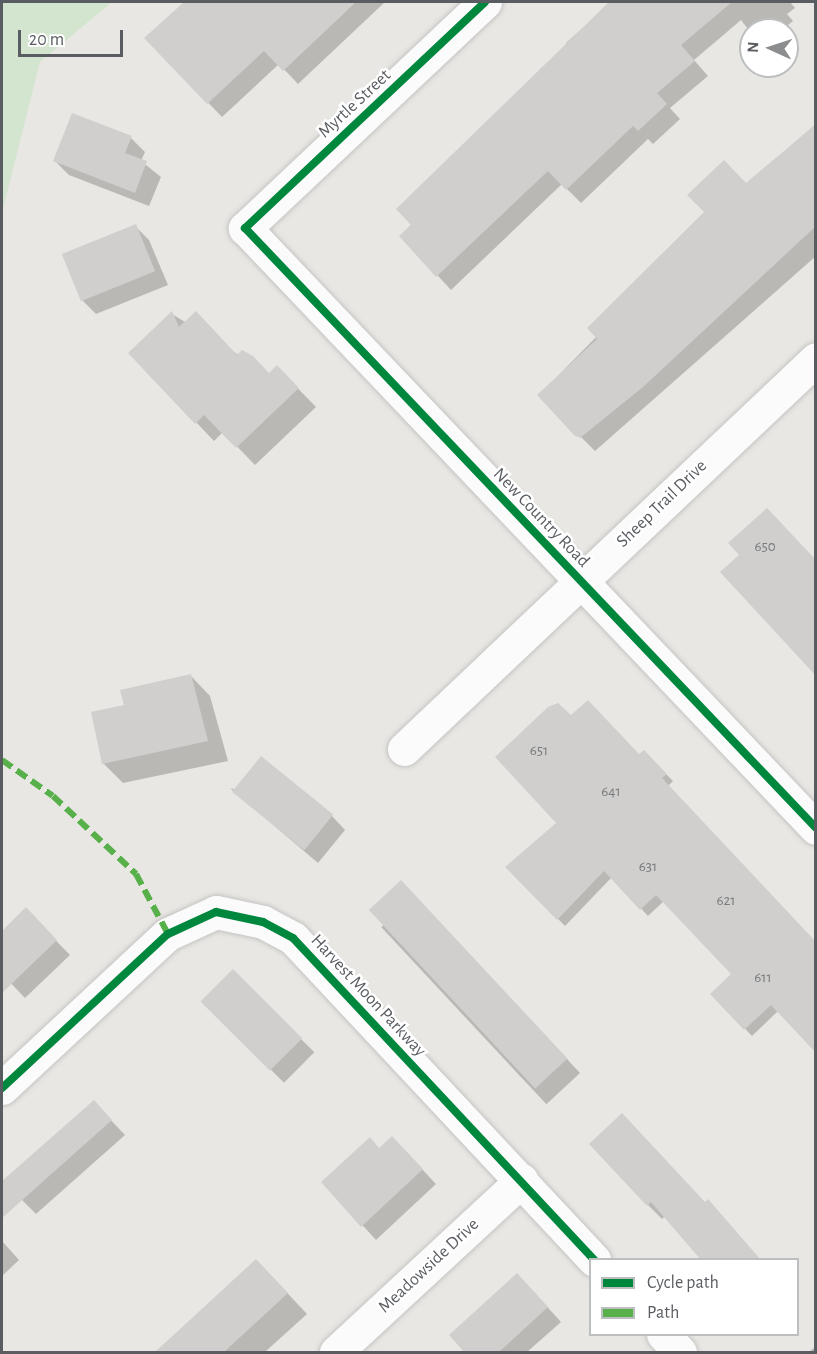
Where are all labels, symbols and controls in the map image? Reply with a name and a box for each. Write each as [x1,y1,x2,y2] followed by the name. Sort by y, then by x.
[21,18,126,56] scale bar
[739,18,799,78] north arrow
[29,31,64,49] text: 20 m
[745,41,761,53] text: N
[314,65,396,143] street label: Myrtle Street
[612,456,712,552] street label: Sheep Trail Drive
[488,464,594,572] street label: New Country Road
[754,538,776,556] house number: 650
[530,742,548,760] house number: 651
[601,783,621,801] house number: 641
[639,858,657,876] house number: 631
[716,892,736,910] house number: 621
[306,930,430,1062] street label: Harvest Moon Parkway
[754,969,772,987] house number: 611
[374,1214,484,1318] street label: Meadowside Drive
[589,1258,799,1336] legend
[647,1274,719,1292] text: Cycle path
[647,1304,679,1322] text: Path

